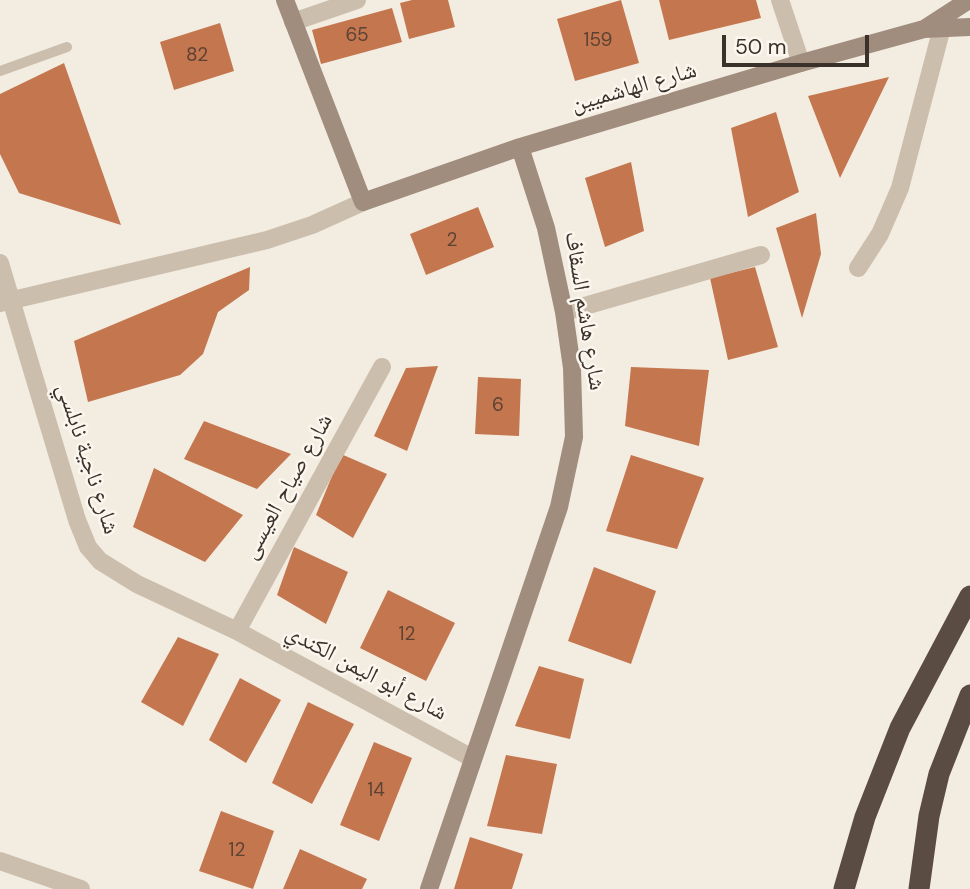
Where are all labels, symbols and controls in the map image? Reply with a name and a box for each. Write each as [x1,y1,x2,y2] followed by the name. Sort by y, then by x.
[725,21,872,65] scale bar
[345,25,369,47] house number: 65
[584,30,612,52] house number: 159
[735,33,786,61] text: 50 m
[186,45,208,67] house number: 82
[568,57,700,119] street label: شارع الهاشميين
[447,230,457,252] house number: 2
[558,230,610,392] street label: شارع هاشم السقاف
[50,380,124,538] street label: شارع ناجية نابلسي
[492,395,504,417] house number: 6
[237,409,339,565] street label: شارع صياح العيسى
[281,619,451,727] street label: شارع أبو اليمن الكندي
[399,624,415,646] house number: 12
[367,780,385,802] house number: 14
[229,840,245,862] house number: 12

